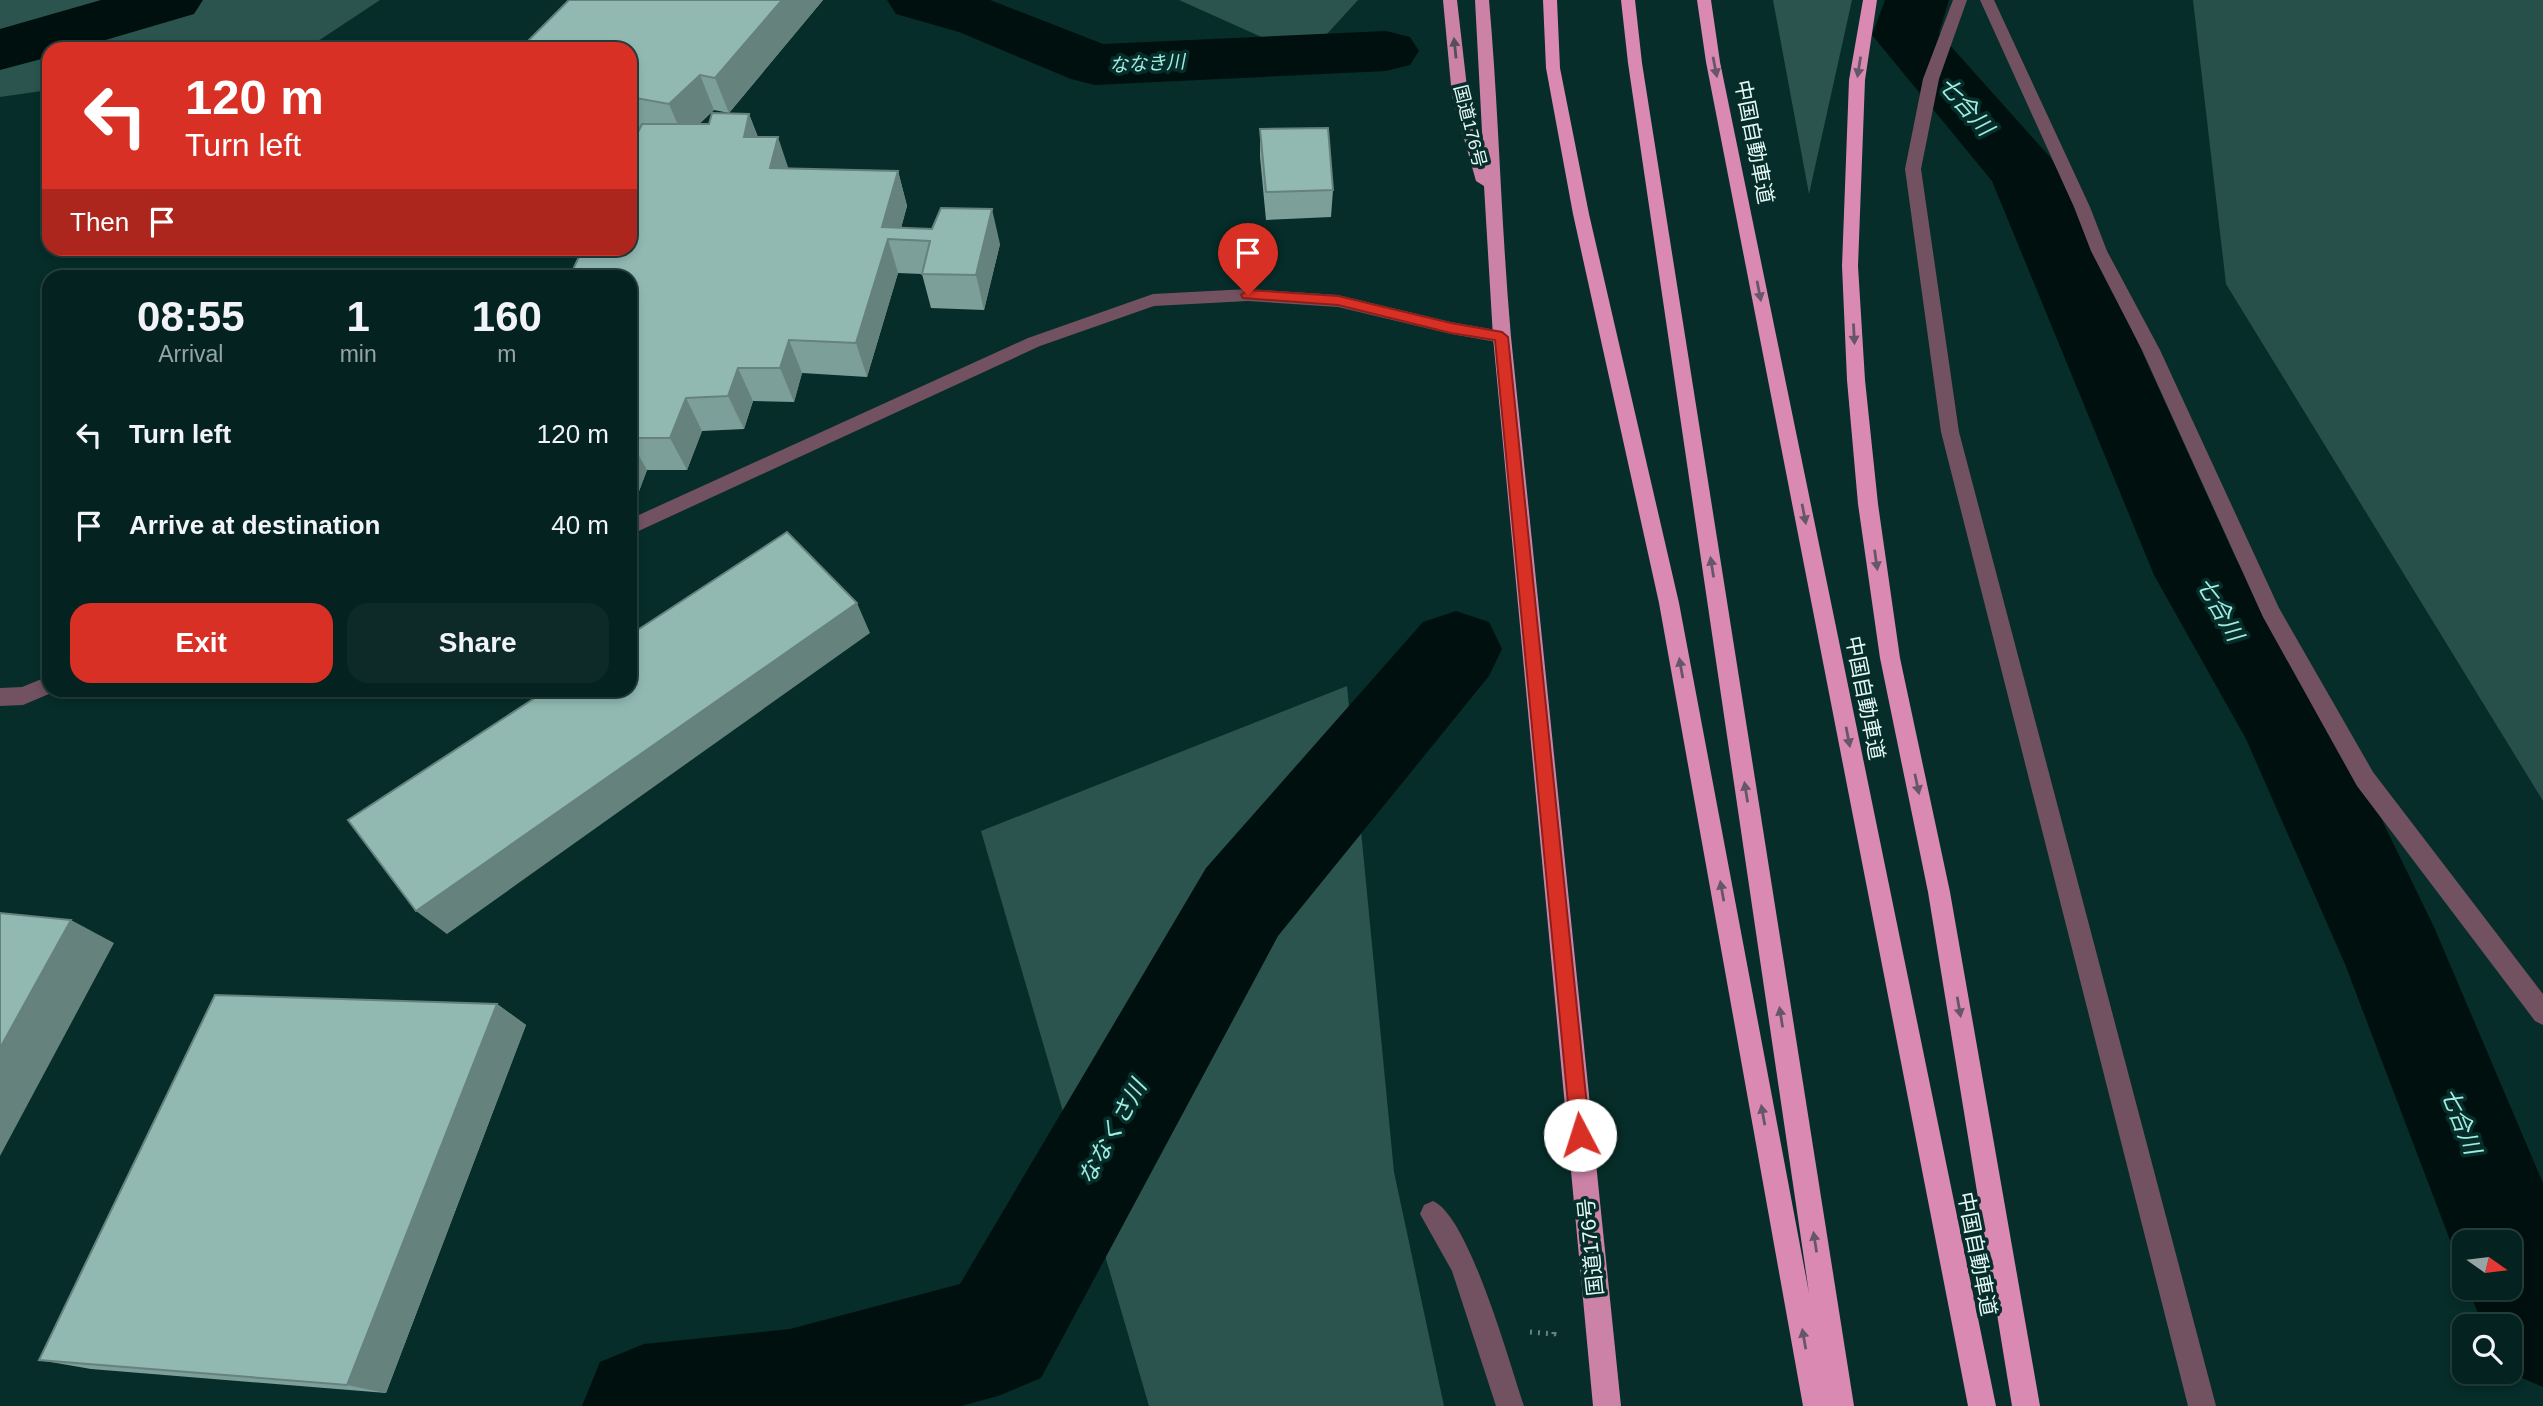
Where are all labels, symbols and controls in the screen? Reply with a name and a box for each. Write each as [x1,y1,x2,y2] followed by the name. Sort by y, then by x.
[1449,37,1460,59] one-way arrow
[1109,51,1188,76] water label: ななき川
[1709,56,1720,78] one-way arrow
[1853,57,1864,79] one-way arrow
[70,70,161,161] icon: left
[185,70,324,124] text: 120 m
[1934,71,2000,143] water label: 七合川
[1731,78,1778,206] street label: 中国自動車道
[1450,83,1490,169] street label: 国道176号
[185,127,301,163] text: Turn left
[143,203,181,241] icon: arrive
[70,207,129,237] text: Then
[1218,223,1278,295] pin
[1229,234,1267,272] icon: arrive
[1754,280,1765,302] one-way arrow
[137,293,245,340] text: 08:55
[346,293,370,340] text: 1
[472,293,542,340] text: 160
[1848,323,1859,345] one-way arrow
[158,341,223,367] text: Arrival
[340,341,377,367] text: min
[497,341,516,367] text: m
[70,416,108,454] icon: left
[129,419,231,449] text: Turn left
[537,419,609,449] text: 120 m
[1798,503,1809,525] one-way arrow
[70,507,108,545] icon: arrive
[129,510,380,540] text: Arrive at destination
[551,510,609,540] text: 40 m
[1871,549,1882,571] one-way arrow
[1706,556,1717,578] one-way arrow
[2191,573,2250,648] water label: 七合川
[70,603,333,683] button: Exit
[347,603,609,683] button: Share
[1842,634,1889,762] street label: 中国自動車道
[1675,657,1686,679] one-way arrow
[1843,726,1854,748] one-way arrow
[1911,773,1922,795] one-way arrow
[1741,781,1752,803] one-way arrow
[1716,880,1727,902] one-way arrow
[1954,997,1965,1019] one-way arrow
[1775,1006,1786,1028] one-way arrow
[1073,1073,1153,1189] water label: ななくさ川
[2436,1084,2487,1161] water label: 七合川
[1543,1098,1617,1172] position arrow
[1757,1104,1768,1126] one-way arrow
[1954,1190,2001,1318] street label: 中国自動車道
[1574,1197,1607,1297] street label: 国道176号
[2452,1230,2522,1300] north arrow
[2452,1230,2522,1384] map controls
[1809,1231,1820,1253] one-way arrow
[2452,1314,2522,1384] button: search
[1799,1328,1810,1350] one-way arrow

